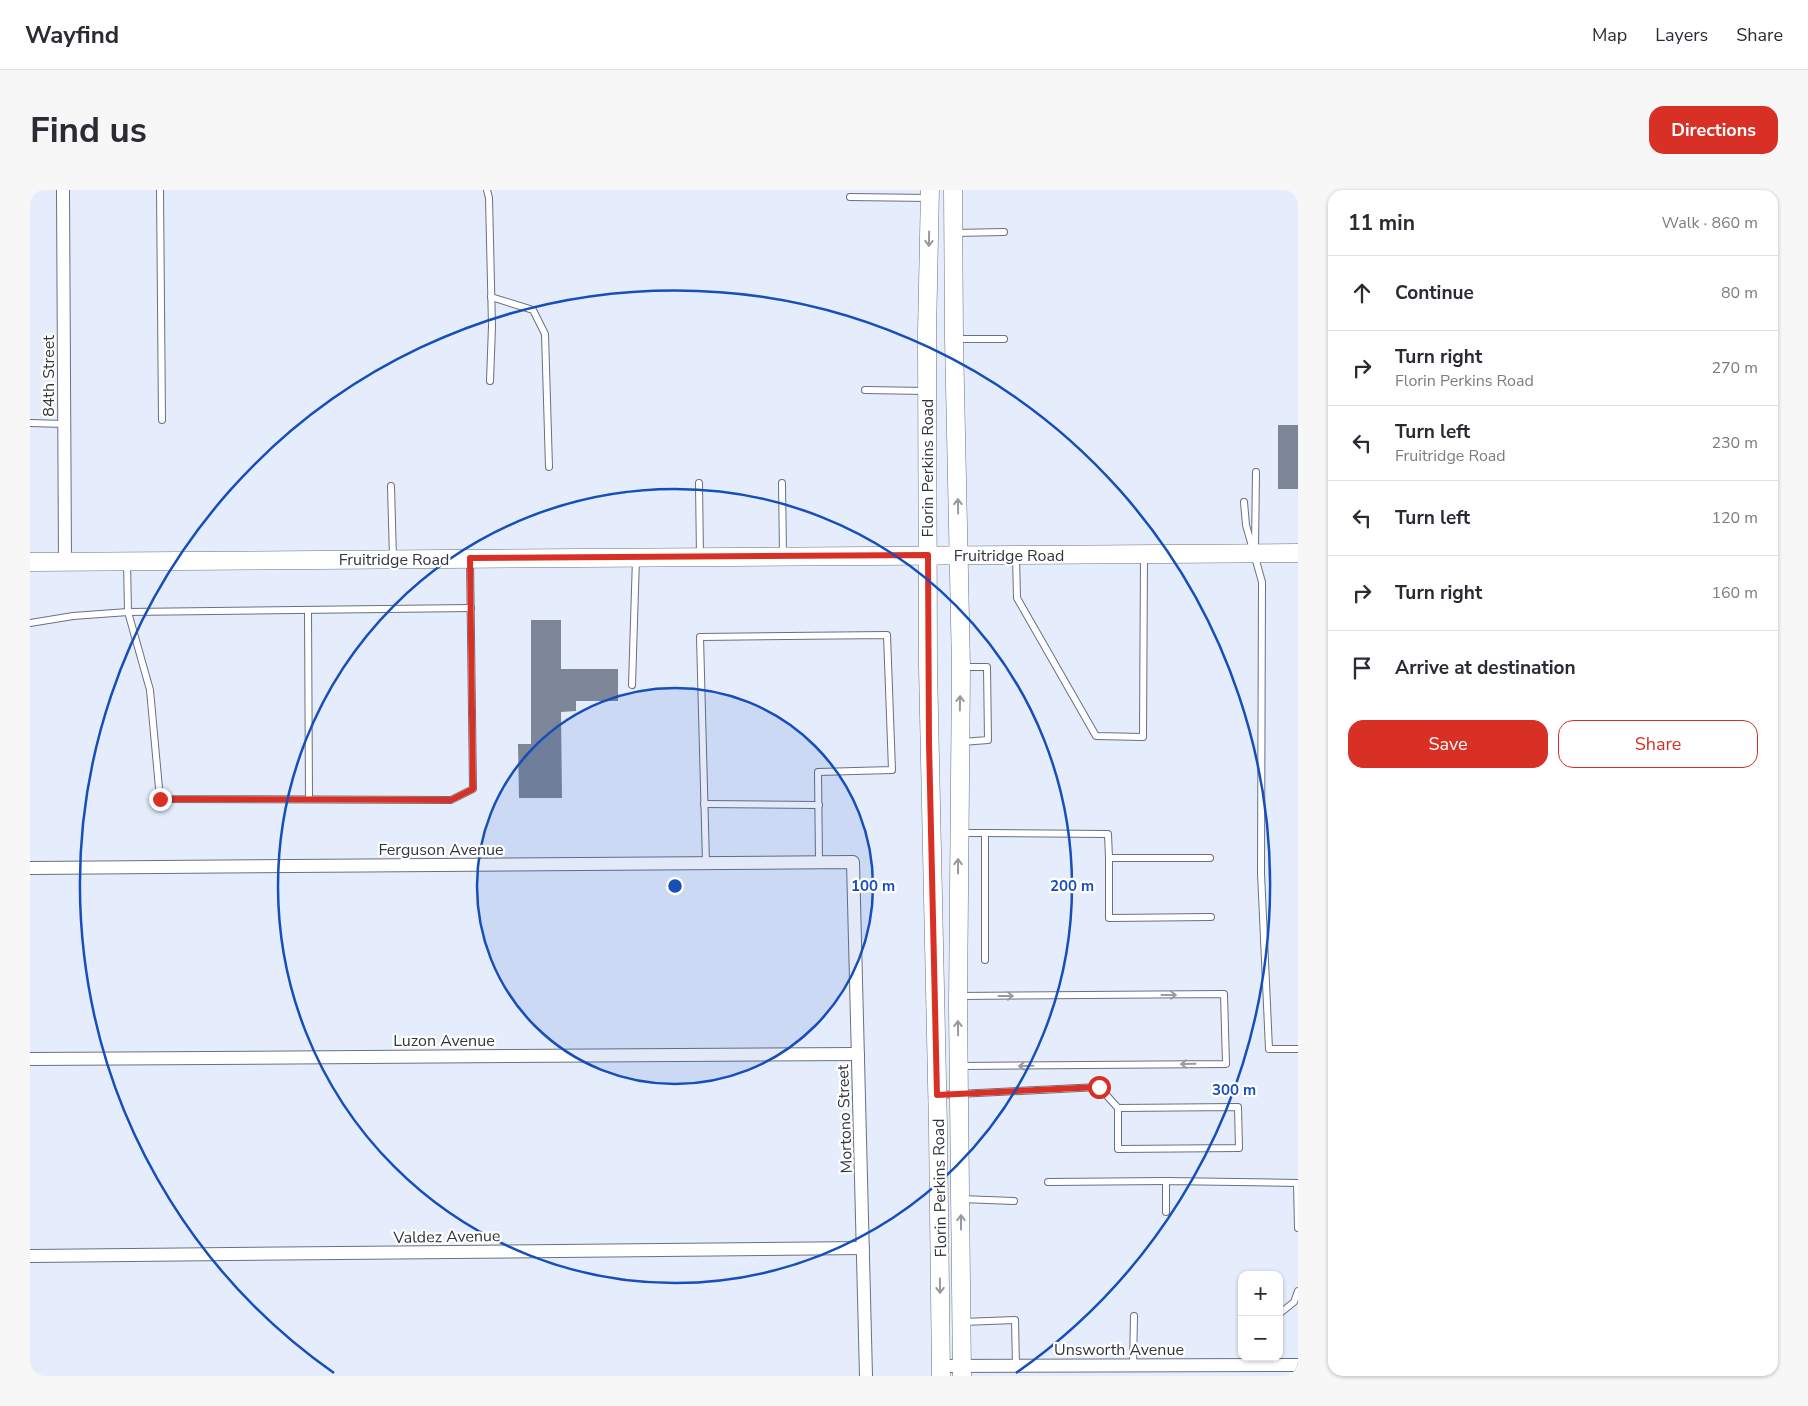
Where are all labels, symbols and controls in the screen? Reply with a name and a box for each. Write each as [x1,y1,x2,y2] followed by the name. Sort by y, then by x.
[25,19,119,51] text: Wayfind
[1592,23,1627,47] text: Map
[1655,23,1708,47] text: Layers
[1736,23,1783,47] text: Share
[1649,106,1778,154] button: Directions
[30,107,147,154] text: Find us
[1348,209,1415,237] text: 11 min
[1662,212,1758,234] text: Walk · 860 m
[924,230,934,246] one-way arrow
[1348,279,1376,307] icon: ahead
[1395,280,1474,306] text: Continue
[1721,282,1758,304] text: 80 m
[38,335,60,417] street label: 84th Street
[1395,344,1482,370] text: Turn right
[1348,354,1376,382] icon: right
[1711,357,1758,379] text: 270 m
[1395,370,1534,392] text: Florin Perkins Road
[917,399,939,537] street label: Florin Perkins Road
[1395,419,1470,445] text: Turn left
[1348,429,1376,457] icon: left
[1711,432,1758,454] text: 230 m
[1395,445,1506,467] text: Fruitridge Road
[953,498,963,514] one-way arrow
[1348,504,1376,532] icon: left
[1395,505,1470,531] text: Turn left
[1711,507,1758,529] text: 120 m
[954,545,1064,567] street label: Fruitridge Road
[339,549,449,571] street label: Fruitridge Road
[1348,579,1376,607] icon: right
[1395,580,1482,606] text: Turn right
[1711,582,1758,604] text: 160 m
[1348,654,1376,682] icon: arrive
[1395,655,1576,681] text: Arrive at destination
[955,695,965,712] one-way arrow
[1348,720,1548,768] button: Save
[1558,720,1758,768] button: Share
[149,788,172,811] route end
[378,839,504,861] street label: Ferguson Avenue
[953,858,963,874] one-way arrow
[851,876,895,896] text: 100 m
[1050,876,1094,896] text: 200 m
[666,877,684,895] centre of rings
[1160,990,1177,1000] one-way arrow
[998,991,1014,1001] one-way arrow
[953,1020,963,1036] one-way arrow
[393,1030,495,1052] street label: Luzon Avenue
[1181,1059,1197,1069] one-way arrow
[1018,1061,1034,1071] one-way arrow
[832,1064,858,1174] street label: Mortono Street
[1088,1076,1111,1099] route start
[1212,1080,1256,1100] text: 300 m
[928,1118,952,1258] street label: Florin Perkins Road
[956,1215,966,1231] one-way arrow
[392,1225,501,1249] street label: Valdez Avenue
[1238,1271,1283,1361] map controls
[1238,1271,1283,1316] button: +
[935,1278,945,1294] one-way arrow
[1238,1316,1283,1361] button: −
[1054,1339,1184,1361] street label: Unsworth Avenue

